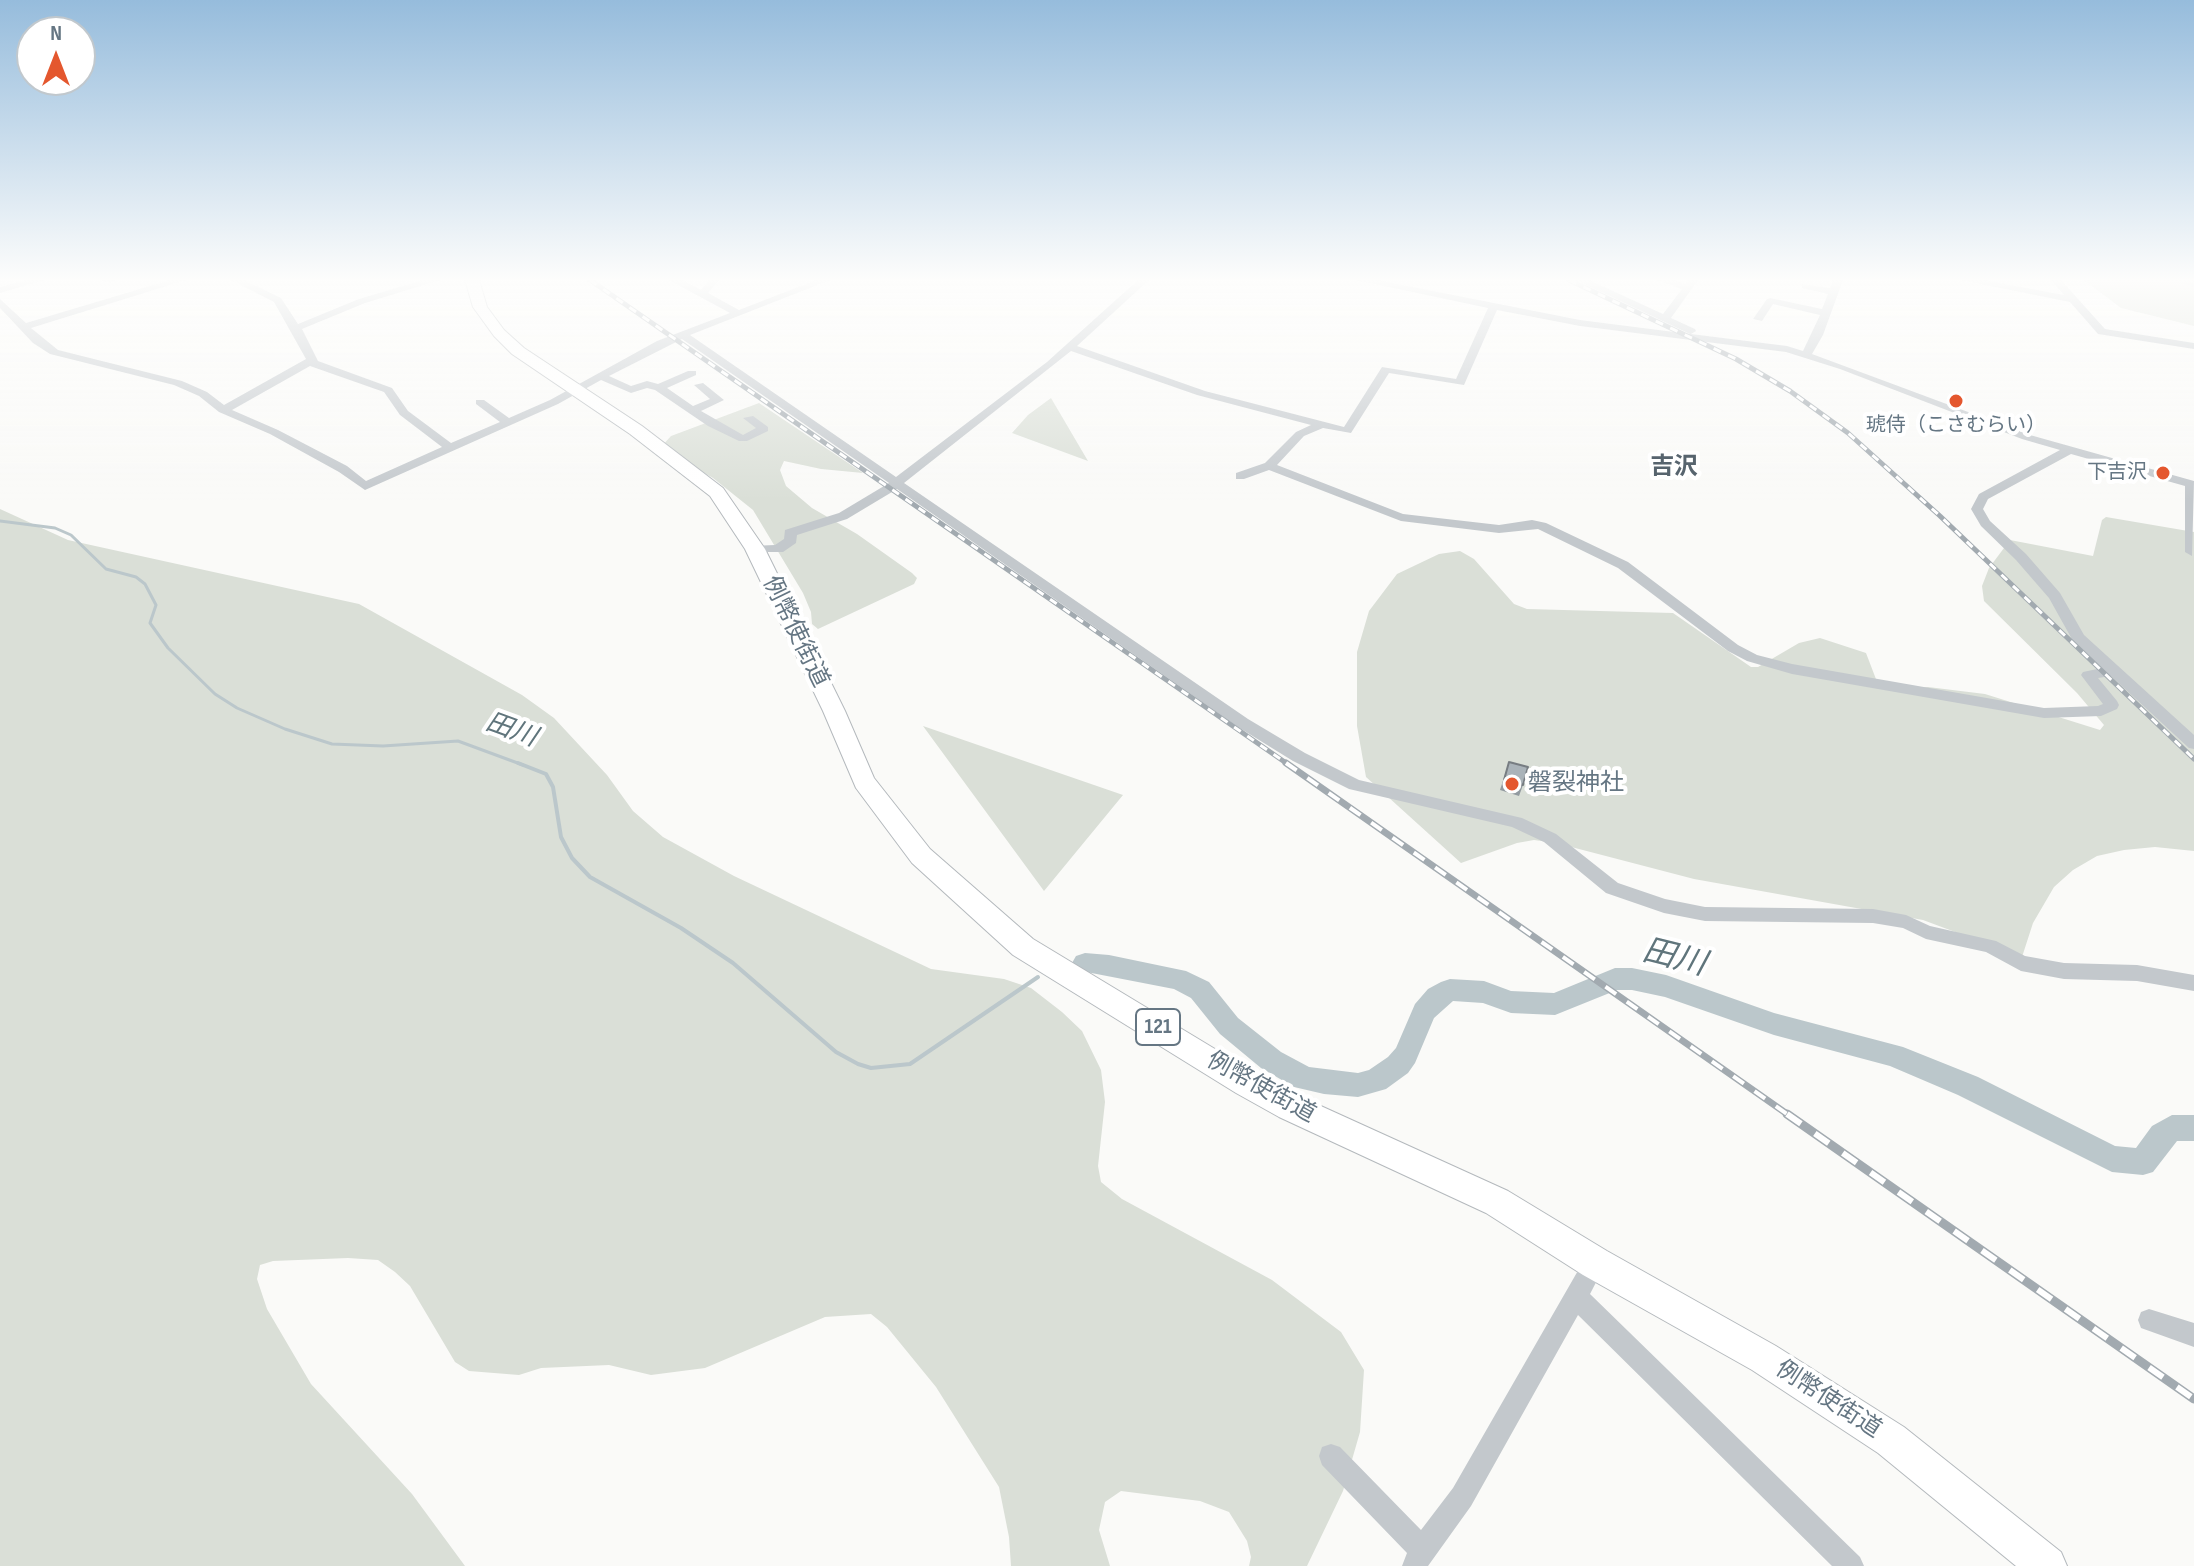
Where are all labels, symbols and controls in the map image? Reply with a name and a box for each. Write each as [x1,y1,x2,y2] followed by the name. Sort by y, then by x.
[16,16,96,96] north arrow
[50,20,62,47] text: N
[1947,392,1965,410] marker: 琥侍（こさむらい）
[1866,414,2046,438] place label: 琥侍（こさむらい）
[1650,454,1698,482] district label: 吉沢
[2087,461,2147,485] place label: 下吉沢
[2154,464,2172,482] marker: 下吉沢
[756,572,834,692] street label: 例幣使街道
[481,707,541,755] water label: 田川
[1528,770,1624,798] place label: 磐裂神社
[1503,775,1521,793] marker: 磐裂神社
[1638,933,1710,985] water label: 田川
[1136,1009,1180,1045] road number: 121
[1202,1046,1320,1130] street label: 例幣使街道
[1770,1355,1886,1445] street label: 例幣使街道

